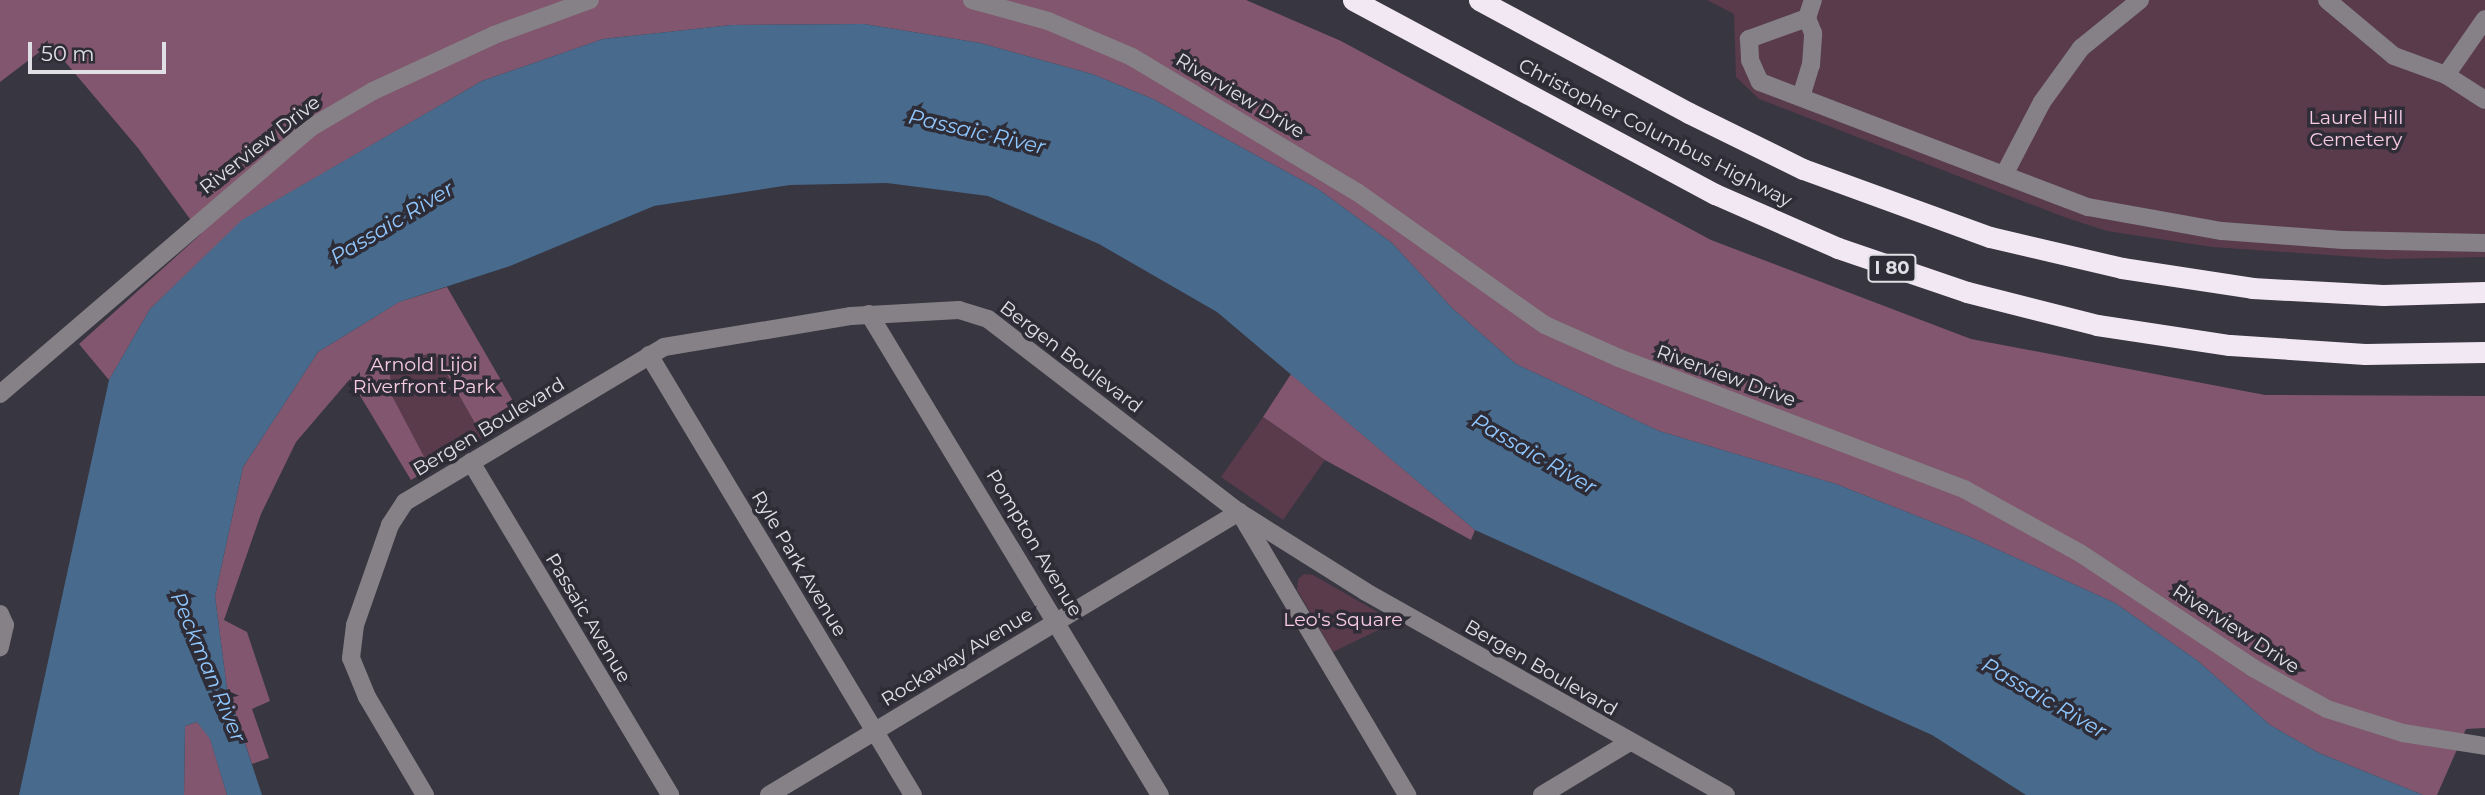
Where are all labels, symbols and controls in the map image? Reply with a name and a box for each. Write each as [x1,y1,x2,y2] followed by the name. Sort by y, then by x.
[32,28,170,72] scale bar
[41,41,95,66] text: 50 m
[1171,49,1309,143] street label: Riverview Drive
[1514,54,1796,212] street label: Christopher Columbus Highway
[195,91,325,199] street label: Riverview Drive
[906,104,1048,160] water label: Passaic River
[2309,107,2403,151] park label: Laurel Hill Cemetery
[326,176,458,270] water label: Passaic River
[1866,254,1918,282] road number: I 80
[995,296,1147,418] street label: Bergen Boulevard
[1653,340,1799,412] street label: Riverview Drive
[353,354,495,398] park label: Arnold Lijoi Riverfront Park
[409,373,569,481] street label: Bergen Boulevard
[1467,408,1601,500] water label: Passaic River
[981,465,1087,621] street label: Pompton Avenue
[747,487,851,641] street label: Ryle Park Avenue
[540,549,636,687] street label: Passaic Avenue
[2168,580,2304,678] street label: Riverview Drive
[165,588,251,746] water label: Peckman River
[877,603,1037,711] street label: Rockaway Avenue
[1283,609,1403,631] park label: Leo's Square
[1461,615,1621,721] street label: Bergen Boulevard
[1977,652,2111,744] water label: Passaic River

